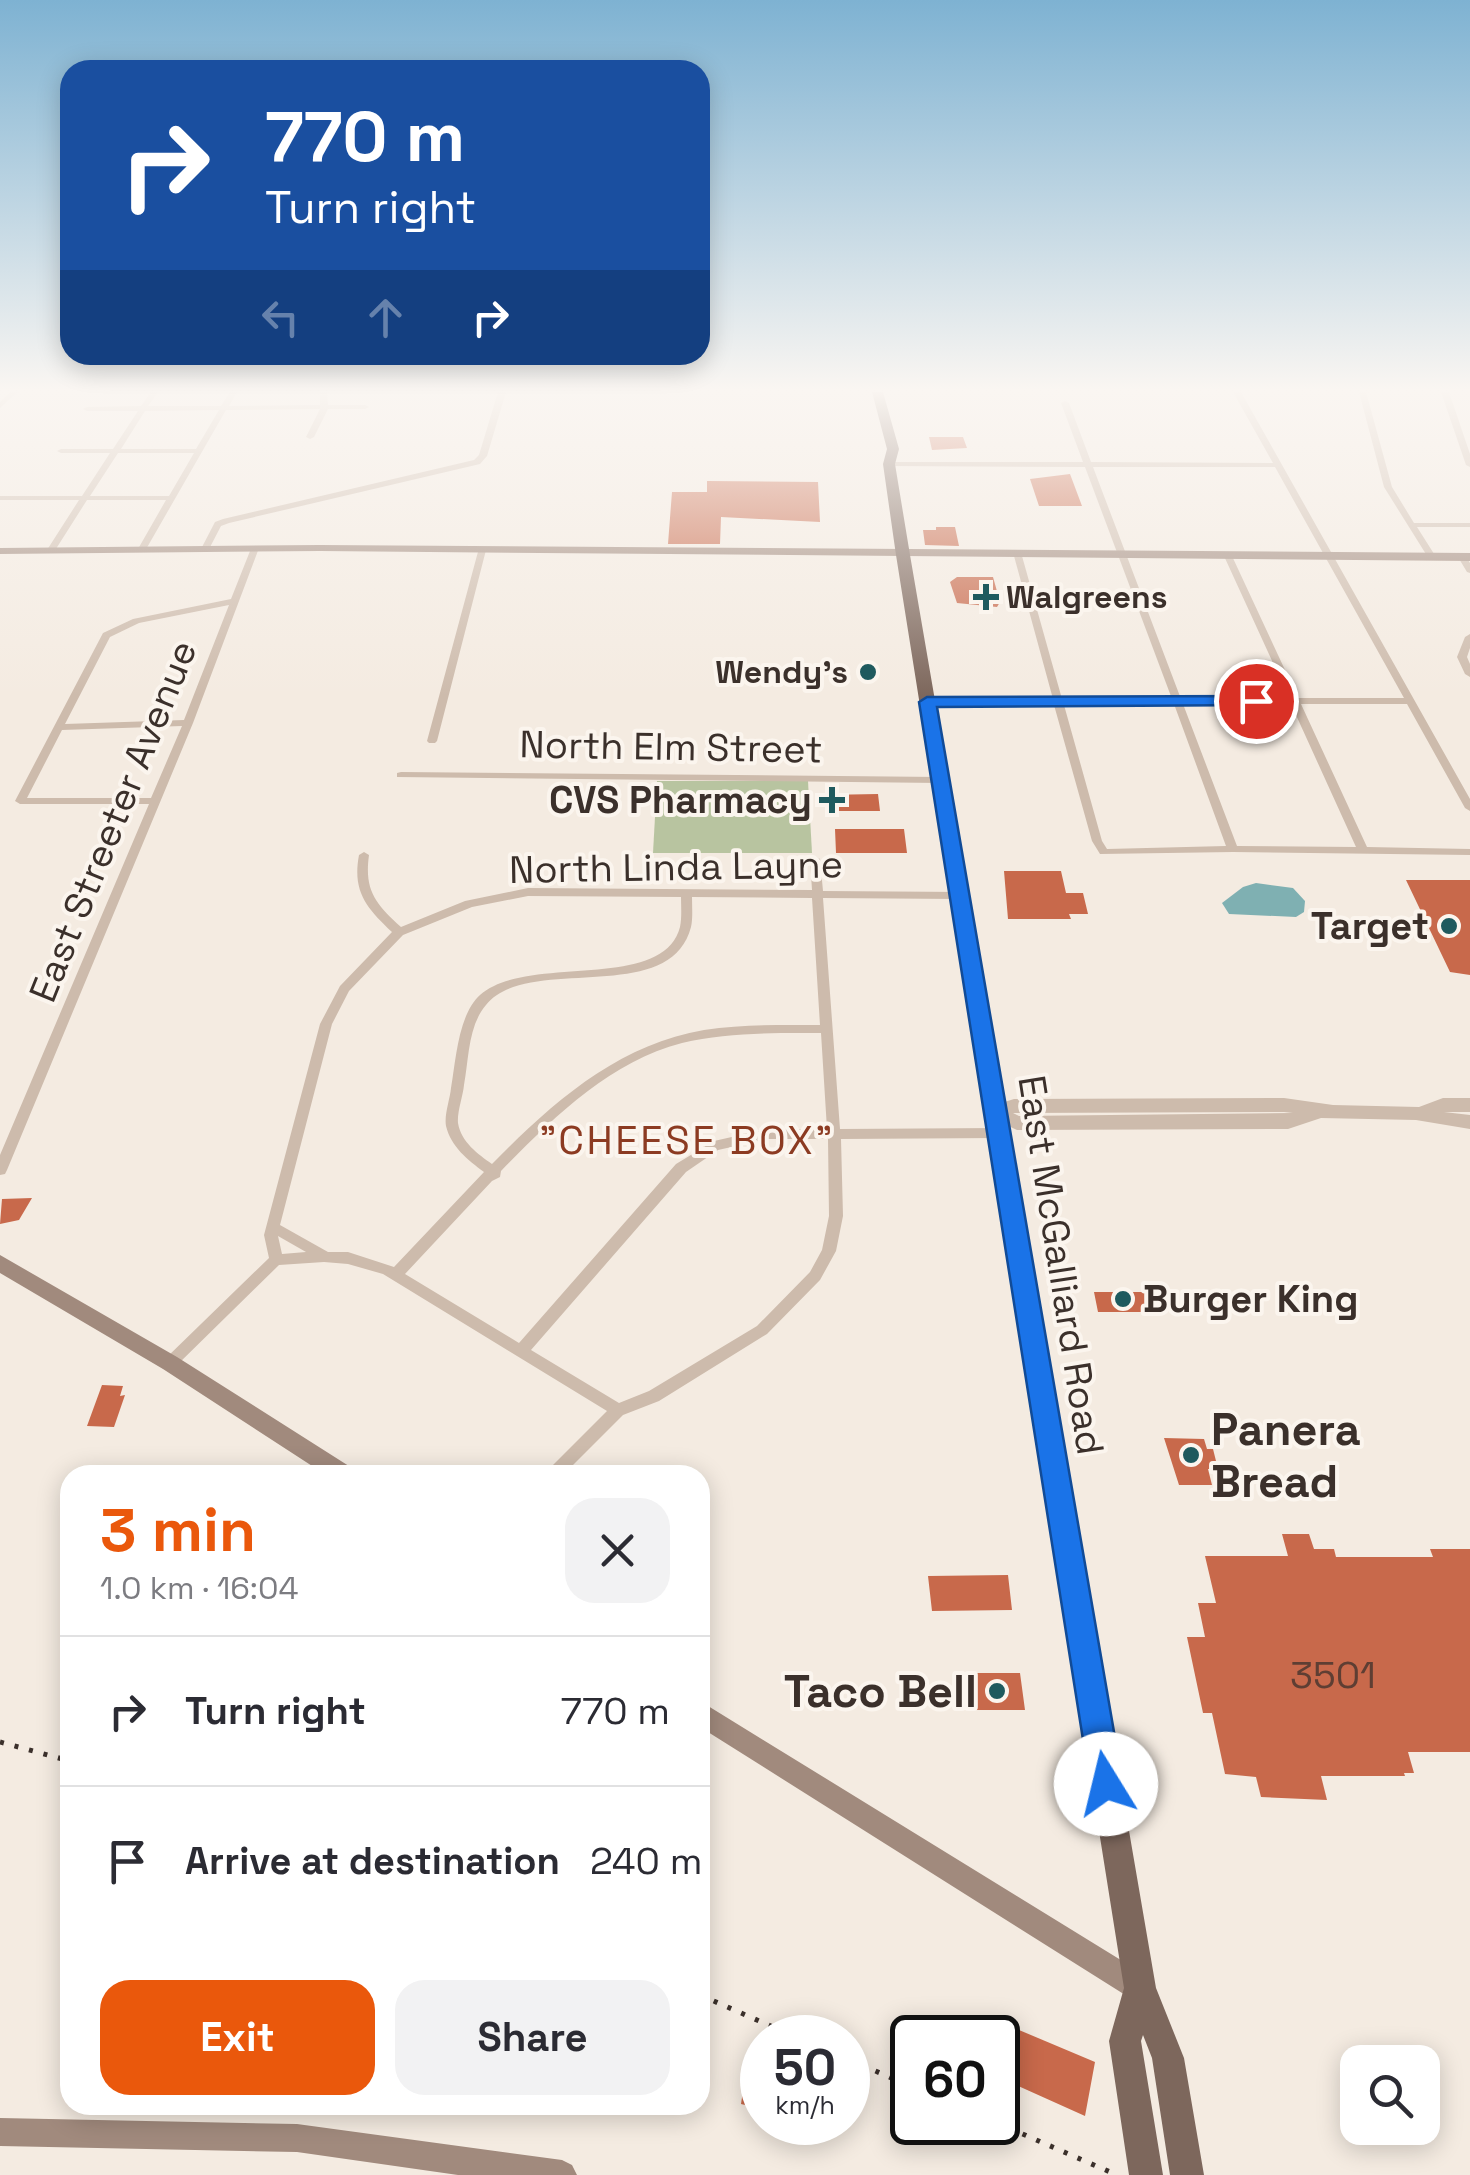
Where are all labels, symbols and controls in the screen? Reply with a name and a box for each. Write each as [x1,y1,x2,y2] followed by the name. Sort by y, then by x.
[265,92,465,181] text: 770 m
[100,100,230,230] icon: right
[265,179,476,236] text: Turn right
[253,290,308,345] icon: left
[358,290,413,345] icon: ahead
[463,290,518,345] icon: right
[1006,577,1167,617] place label: Walgreens
[975,586,997,608] marker: Walgreens
[19,633,207,1009] street label: East Streeter Avenue
[715,652,848,692] place label: Wendy's
[1214,659,1299,744] pin
[857,661,879,683] marker: Wendy's
[1229,674,1284,729] icon: arrive
[519,720,823,774] street label: North Elm Street
[549,776,812,824] place label: CVS Pharmacy
[821,789,843,811] marker: CVS Pharmacy
[509,840,843,894] street label: North Linda Layne
[1311,902,1429,950] place label: Target
[1438,915,1460,937] marker: Target
[1007,1072,1115,1458] street label: East McGalliard Road
[539,1115,835,1166] district label: "CHEESE BOX"
[1143,1275,1358,1323] place label: Burger King
[1112,1288,1134,1310] marker: Burger King
[1211,1401,1361,1510] place label: Panera Bread
[1180,1444,1202,1466] marker: Panera Bread
[100,1492,256,1569] text: 3 min
[565,1498,670,1603] button: close
[100,1568,298,1608] text: 1.0 km · 16:04
[1290,1651,1376,1699] house number: 3501
[784,1663,977,1720] place label: Taco Bell
[986,1680,1008,1702] marker: Taco Bell
[100,1684,155,1739] icon: right
[185,1687,366,1735] text: Turn right
[561,1687,670,1735] text: 770 m
[1054,1732,1158,1836] position arrow
[100,1834,155,1889] icon: arrive
[185,1837,560,1885] text: Arrive at destination
[590,1837,702,1885] text: 240 m
[100,1980,375,2095] button: Exit
[395,1980,670,2095] button: Share
[890,2015,1020,2145] speed limit sign: 60
[774,2036,836,2100] text: 50
[1340,2045,1440,2145] map controls
[1340,2045,1440,2145] button: search
[775,2089,835,2121] text: km/h

